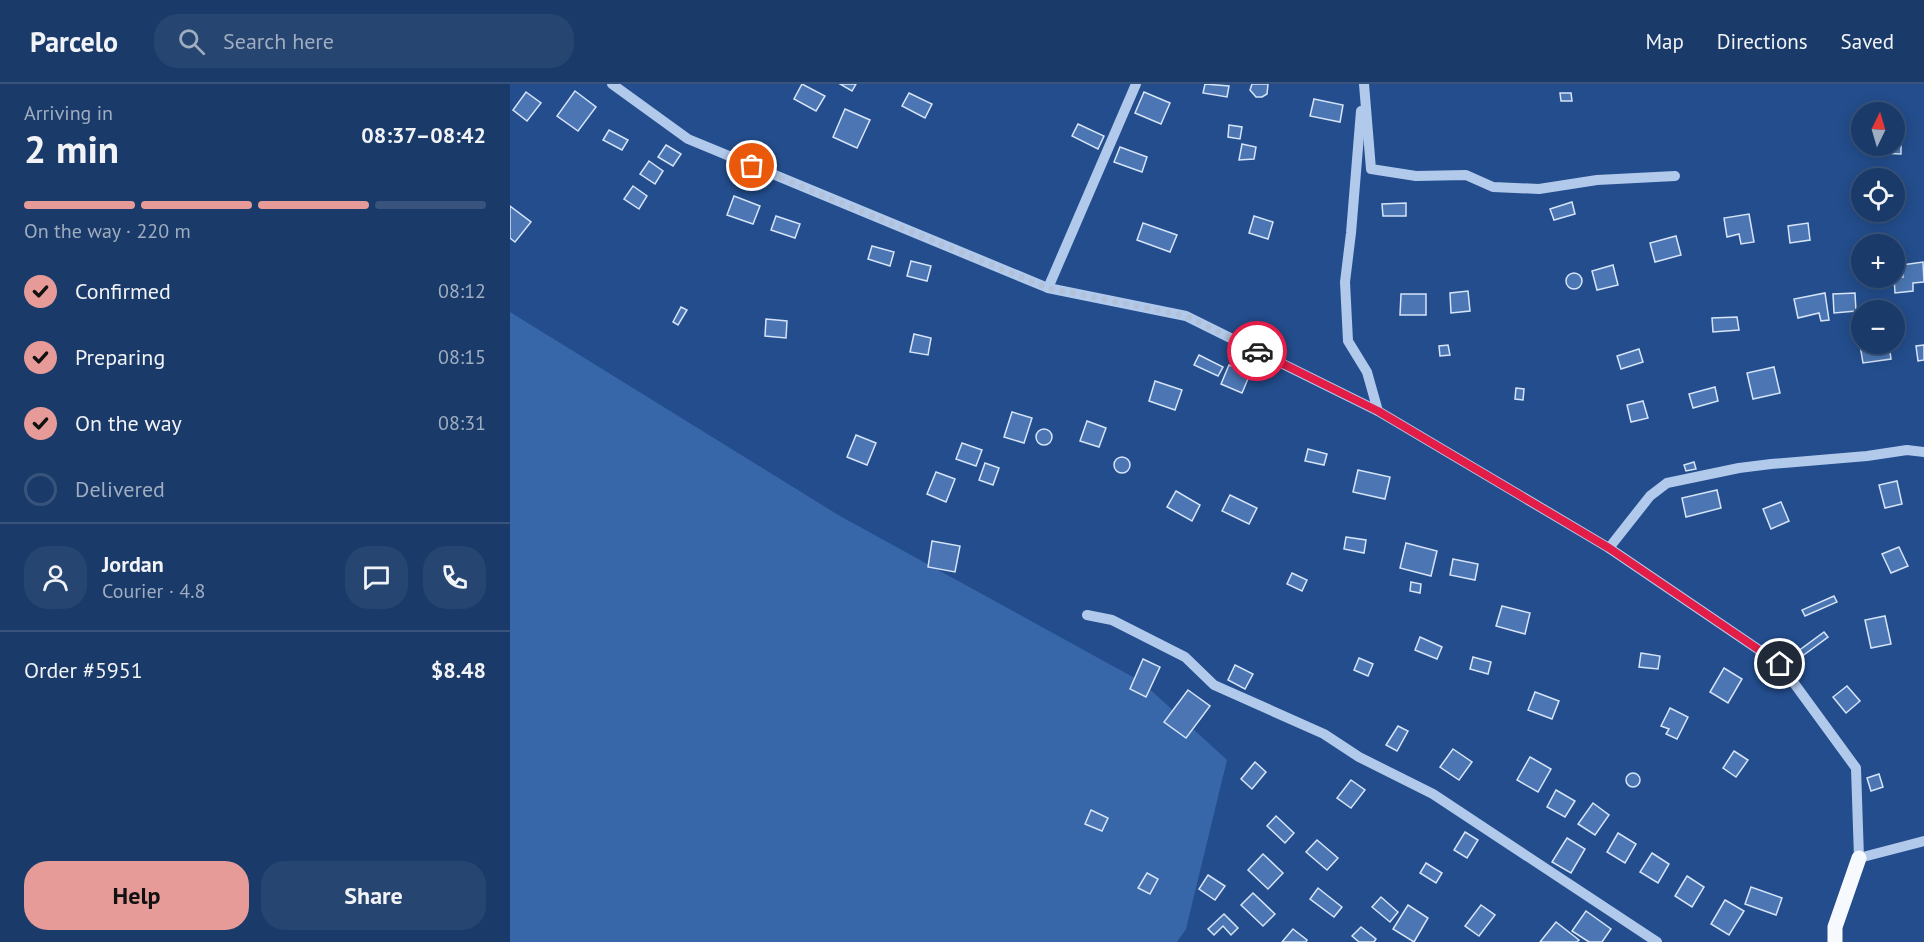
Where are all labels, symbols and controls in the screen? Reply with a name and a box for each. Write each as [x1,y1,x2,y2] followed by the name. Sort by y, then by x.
[154,14,574,68] search box
[30,23,118,60] text: Parcelo
[175,25,208,58] icon: search
[223,27,334,55] text: Search here
[1645,28,1684,55] text: Map
[1717,28,1808,55] text: Directions
[1841,28,1894,55] text: Saved
[24,100,113,126] text: Arriving in
[1851,102,1905,156] north arrow
[1851,102,1905,354] map controls
[361,121,486,149] text: 08:37–08:42
[24,123,119,174] text: 2 min
[726,140,777,191] pin
[735,149,768,182] icon: bag
[1851,168,1905,222] button: locate
[24,218,191,244] text: On the way · 220 m
[1851,234,1905,288] button: +
[24,275,57,308] icon: check
[75,277,171,305] text: Confirmed
[438,278,486,304] text: 08:12
[1851,300,1905,354] button: −
[1227,321,1287,381] courier
[1241,335,1274,368] icon: car
[24,341,57,374] icon: check
[75,343,165,371] text: Preparing
[438,344,486,370] text: 08:15
[24,407,57,440] icon: check
[75,409,182,437] text: On the way
[438,410,486,436] text: 08:31
[75,475,165,503] text: Delivered
[24,546,87,609] button: person
[345,546,408,609] button: chat
[423,546,486,609] button: phone
[102,550,164,578] text: Jordan
[102,578,205,604] text: Courier · 4.8
[1754,638,1805,689] pin
[1763,647,1796,680] icon: home
[24,656,143,684] text: Order #5951
[431,656,486,684] text: $8.48
[24,861,249,930] button: Help
[261,861,486,930] button: Share

